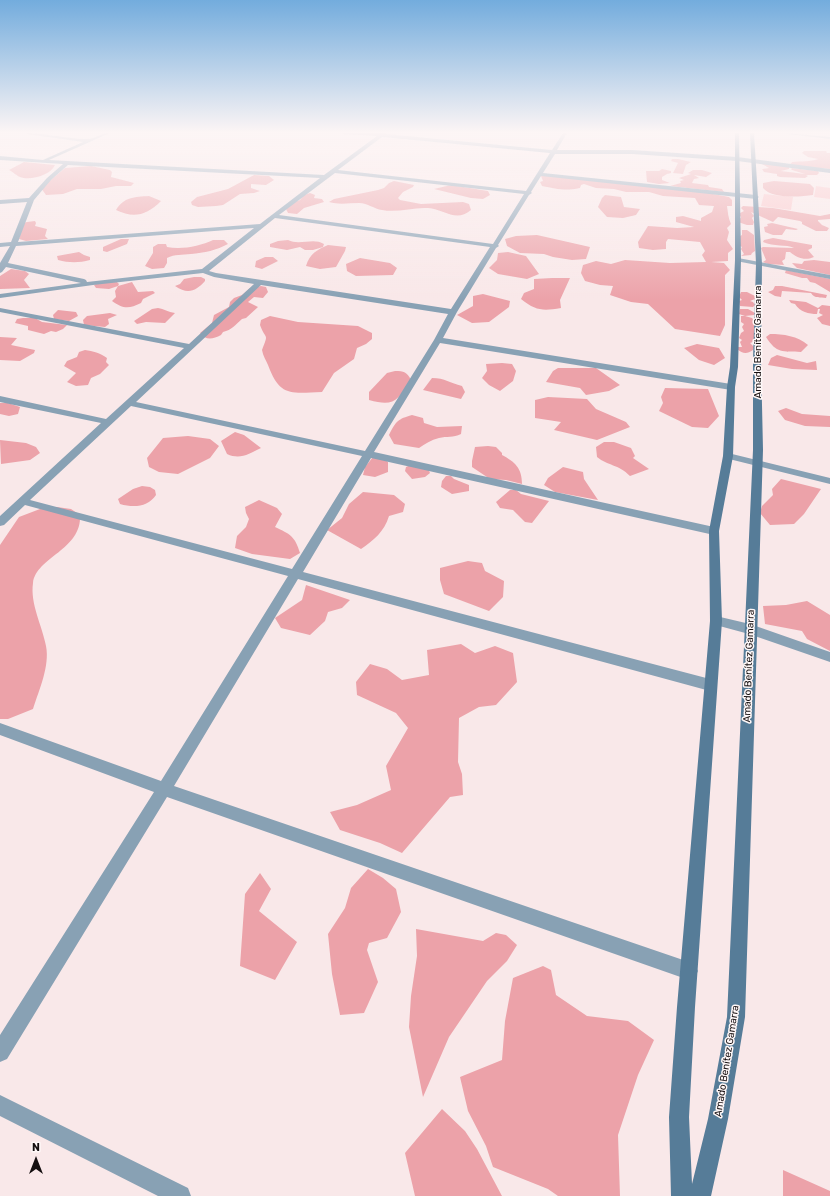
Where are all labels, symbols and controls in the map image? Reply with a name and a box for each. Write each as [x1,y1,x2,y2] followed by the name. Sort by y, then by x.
[752,286,764,398] street label: Amado Benítez Gamarra
[741,609,757,723] street label: Amado Benítez Gamarra
[712,1004,742,1118] street label: Amado Benítez Gamarra
[16,1140,56,1180] north arrow
[32,1141,40,1154] text: N

